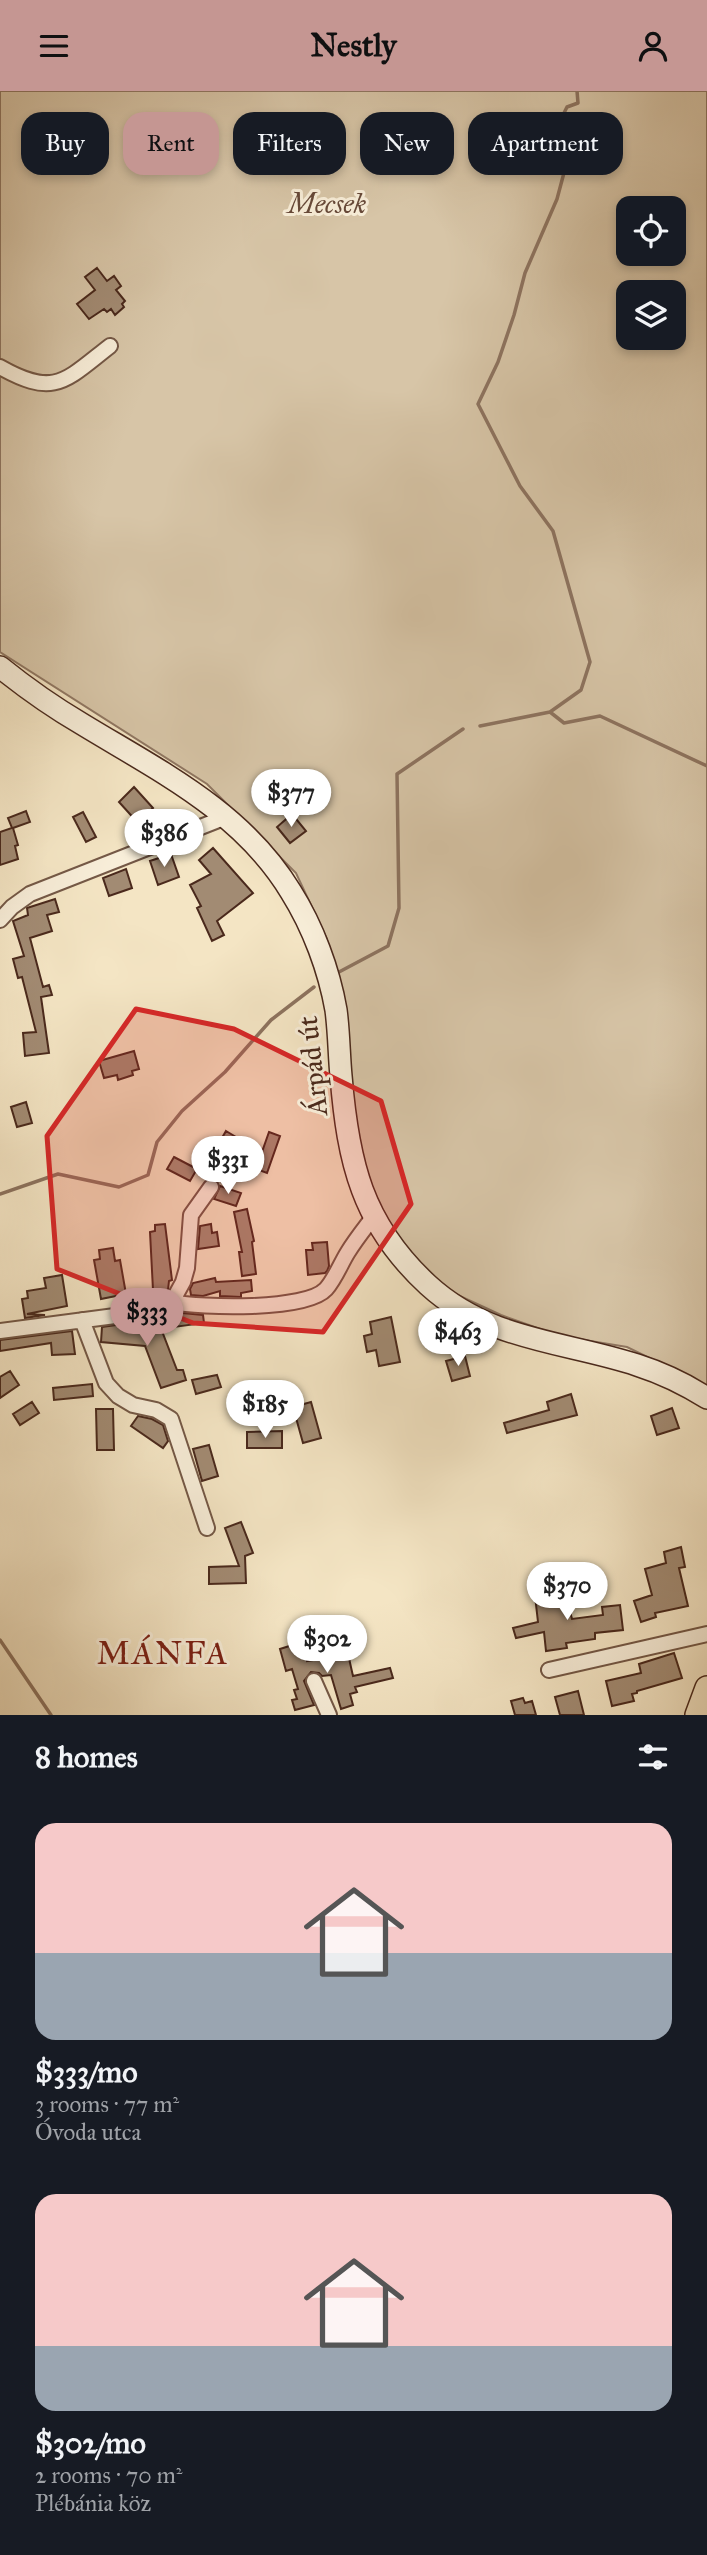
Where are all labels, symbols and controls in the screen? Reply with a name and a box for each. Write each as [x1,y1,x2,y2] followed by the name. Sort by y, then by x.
[310,26,397,65] text: Nestly
[35,27,73,65] icon: menu
[634,27,672,65] icon: person
[21,112,109,175] chip: Buy
[123,112,219,175] chip: Rent
[233,112,346,175] chip: Filters
[360,112,454,175] chip: New
[468,112,623,175] chip: Apartment
[285,186,367,221] park label: Mecsek
[616,196,686,350] map controls
[616,196,686,266] button: locate
[616,280,686,350] button: layers
[250,769,332,829] pin: $377
[267,778,315,806] text: $377
[123,809,205,869] pin: $386
[140,818,188,846] text: $386
[290,1014,335,1119] street label: Árpád út
[187,1137,269,1196] pin: $331
[207,1145,249,1173] text: $331
[106,1289,188,1348] pin: $333
[126,1297,168,1325] text: $333
[417,1309,499,1368] pin: $463
[434,1317,482,1345] text: $463
[224,1381,306,1440] pin: $185
[242,1389,288,1417] text: $185
[526,1563,608,1622] pin: $370
[543,1571,591,1599] text: $370
[286,1615,368,1675] pin: $302
[303,1624,351,1652] text: $302
[97,1634,229,1673] district label: MÁNFA
[634,1738,672,1776] icon: filters
[35,1739,138,1775] text: 8 homes
[291,1869,417,1995] icon: home
[35,2054,138,2090] text: $333/mo
[35,2090,179,2118] text: 3 rooms · 77 m²
[35,2118,141,2146] text: Óvoda utca
[291,2240,417,2366] icon: home
[35,2425,146,2461] text: $302/mo
[35,2461,183,2489] text: 2 rooms · 70 m²
[35,2489,151,2517] text: Plébánia köz

